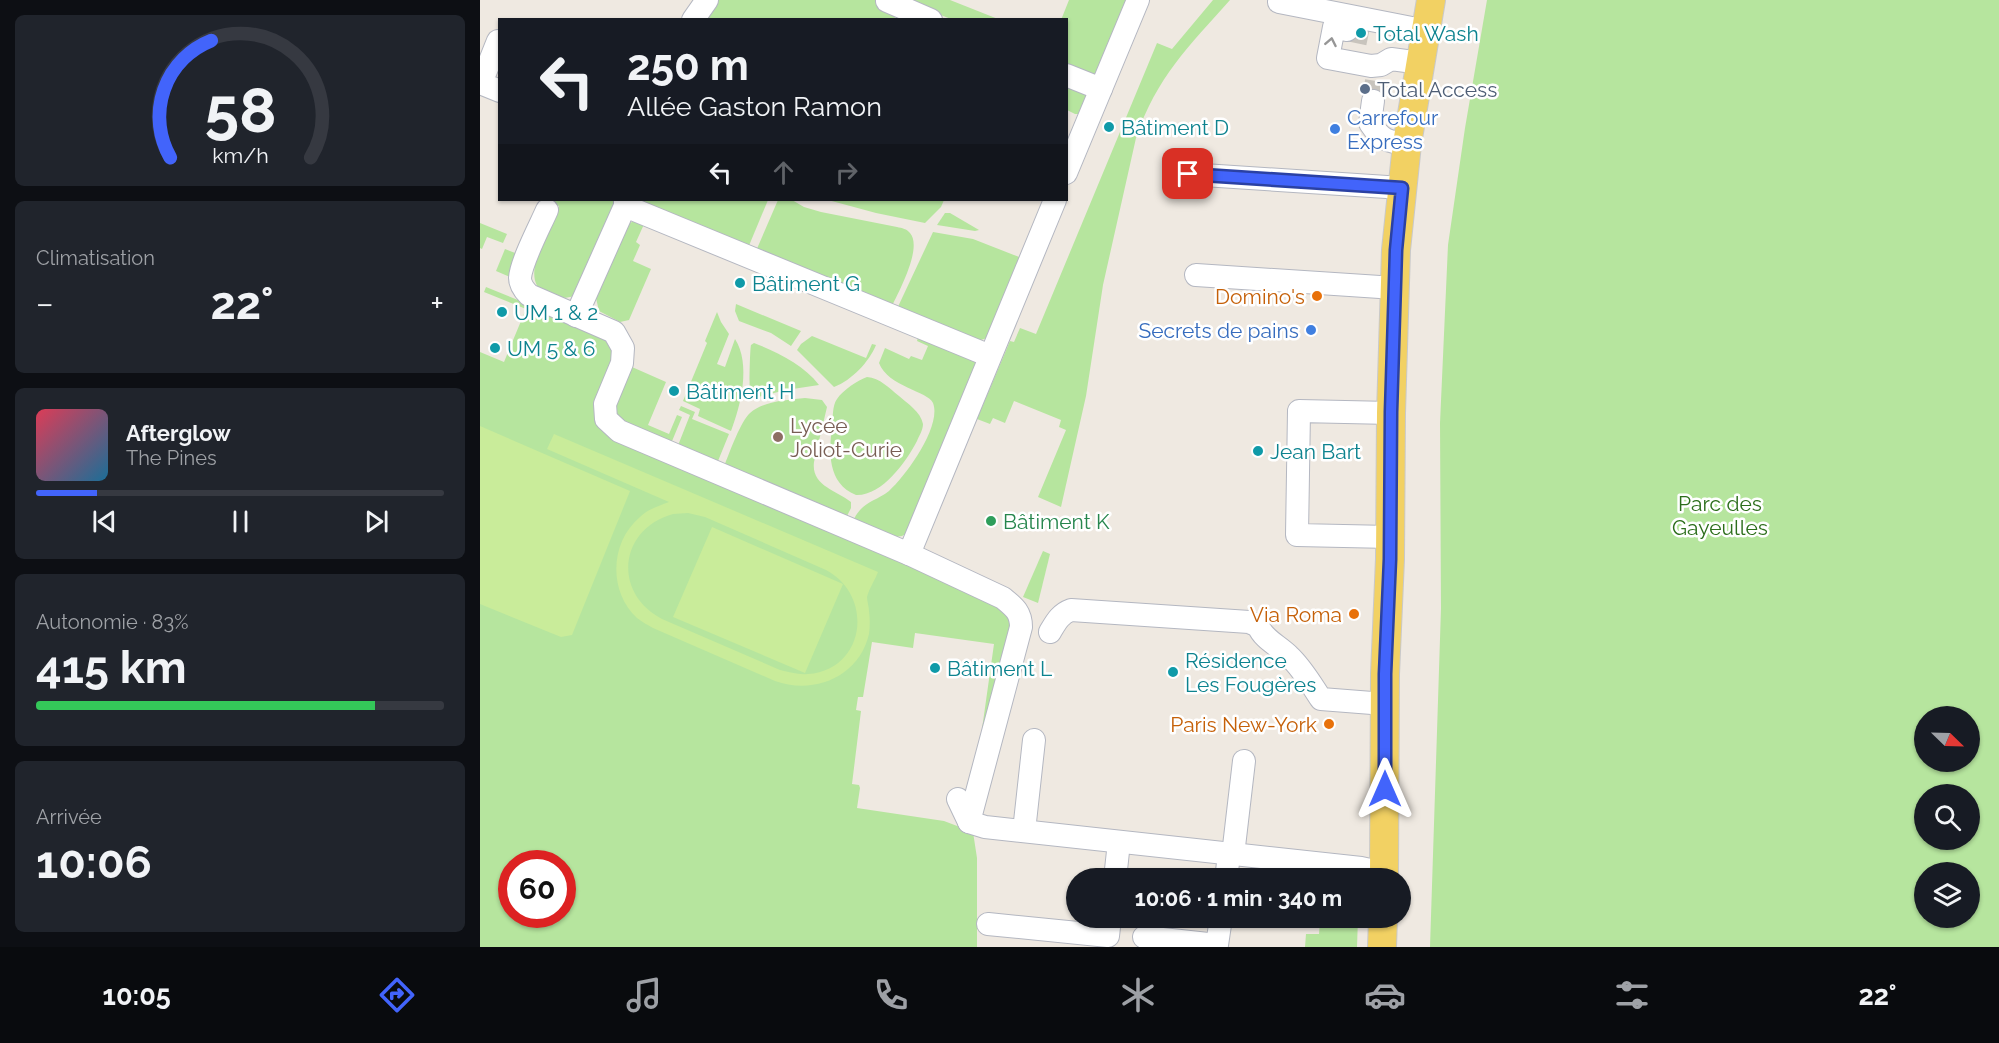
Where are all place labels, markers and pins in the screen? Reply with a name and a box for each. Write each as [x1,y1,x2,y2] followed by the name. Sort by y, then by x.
[1373,21,1479,46] place label: Total Wash
[1354,26,1368,40] marker: Total Wash
[1377,77,1497,102] place label: Total Access
[1358,82,1372,96] marker: Total Access
[1347,105,1439,154] place label: Carrefour Express
[1121,115,1229,140] place label: Bâtiment D
[1102,120,1116,134] marker: Bâtiment D
[1328,122,1342,136] marker: Carrefour Express
[1162,148,1213,199] pin
[752,271,860,296] place label: Bâtiment G
[733,276,747,290] marker: Bâtiment G
[1215,284,1305,309] place label: Domino's
[1310,289,1324,303] marker: Domino's
[514,300,598,325] place label: UM 1 & 2
[495,305,509,319] marker: UM 1 & 2
[1138,318,1299,343] place label: Secrets de pains
[1304,323,1318,337] marker: Secrets de pains
[507,336,595,361] place label: UM 5 & 6
[488,341,502,355] marker: UM 5 & 6
[686,379,795,404] place label: Bâtiment H
[667,384,681,398] marker: Bâtiment H
[790,413,902,462] place label: Lycée Joliot-Curie
[771,430,785,444] marker: Lycée Joliot-Curie
[1270,439,1361,464] place label: Jean Bart
[1251,444,1265,458] marker: Jean Bart
[1003,509,1110,534] place label: Bâtiment K
[984,514,998,528] marker: Bâtiment K
[1250,602,1342,627] place label: Via Roma
[1347,607,1361,621] marker: Via Roma
[1185,648,1316,697] place label: Résidence Les Fougères
[947,656,1052,681] place label: Bâtiment L
[928,661,942,675] marker: Bâtiment L
[1166,665,1180,679] marker: Résidence Les Fougères
[1170,712,1317,737] place label: Paris New-York
[1322,717,1336,731] marker: Paris New-York

